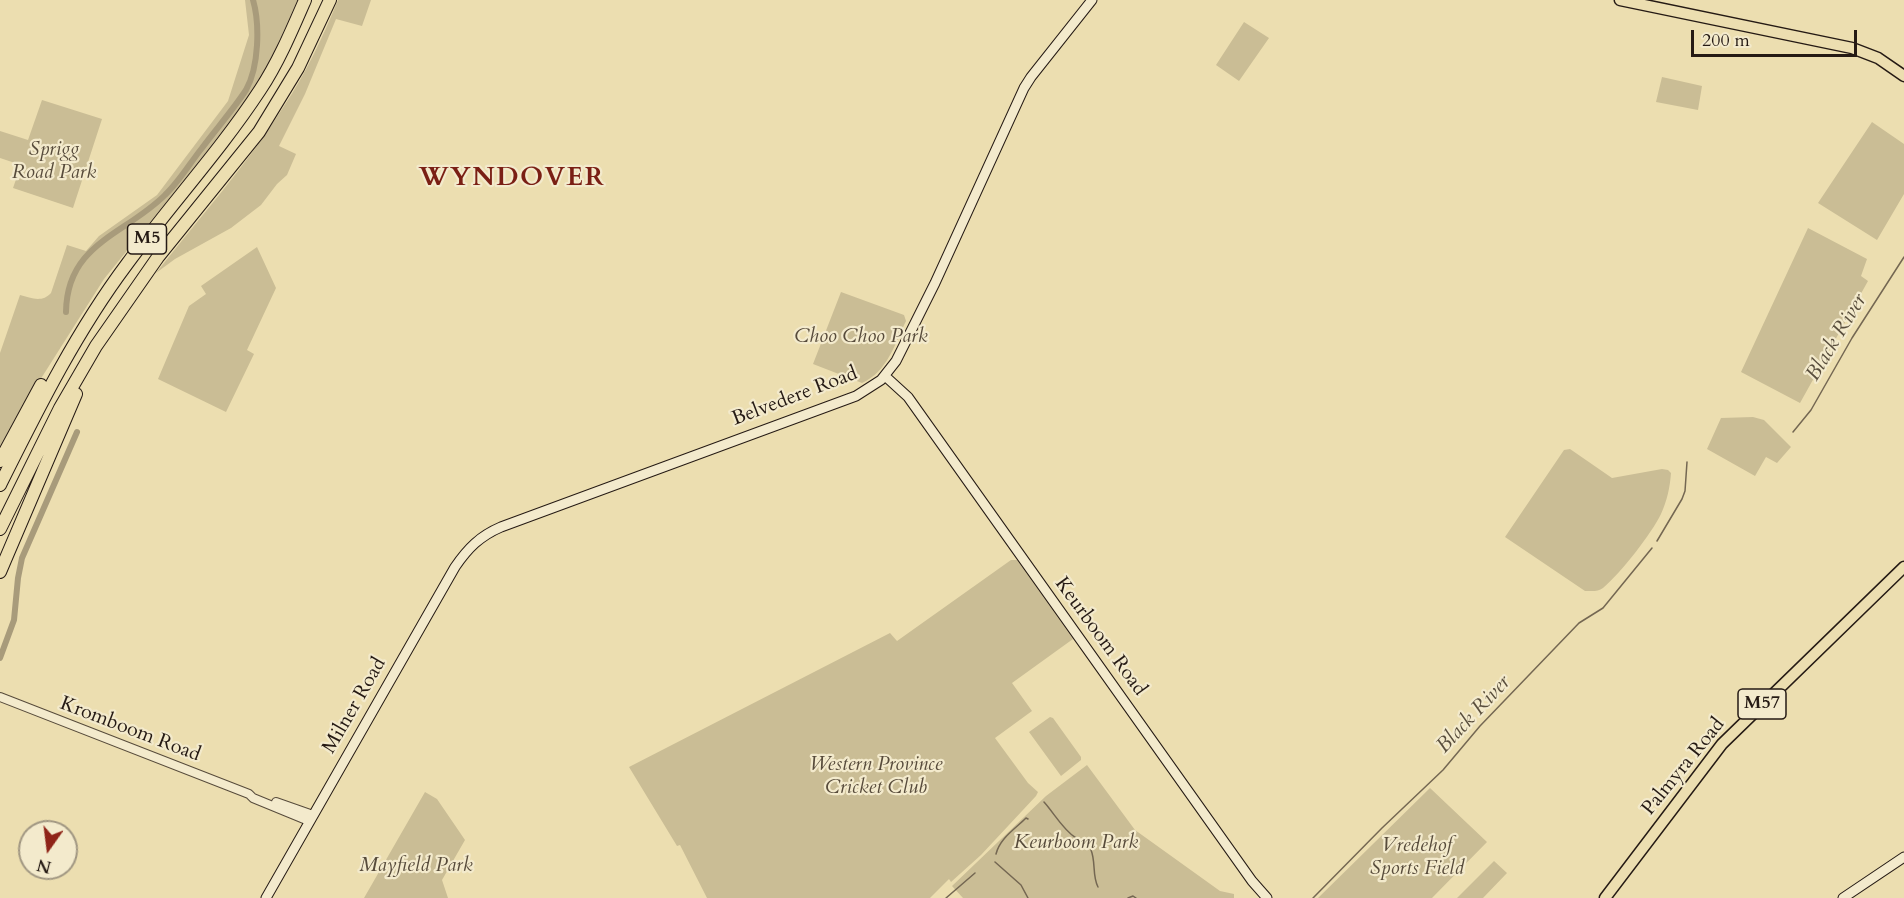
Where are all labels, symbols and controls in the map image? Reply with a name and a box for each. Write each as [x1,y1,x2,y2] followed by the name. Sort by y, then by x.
[1694,18,1860,56] scale bar
[1702,28,1750,53] text: 200 m
[12,138,96,185] park label: Sprigg Road Park
[419,163,605,195] district label: WYNDOVER
[128,224,166,254] road number: M5
[1801,290,1873,386] water label: Black River
[794,325,928,349] park label: Choo Choo Park
[729,362,861,432] street label: Belvedere Road
[1049,573,1151,701] street label: Keurboom Road
[318,654,392,758] street label: Milner Road
[1432,671,1516,759] water label: Black River
[1738,689,1786,719] road number: M57
[56,692,204,768] street label: Kromboom Road
[1637,713,1731,821] street label: Palmyra Road
[810,753,942,800] park label: Western Province Cricket Club
[18,820,78,880] north arrow
[1014,831,1138,855] park label: Keurboom Park
[1370,834,1464,881] park label: Vredehof Sports Field
[35,853,54,878] text: N
[359,854,473,878] park label: Mayfield Park

